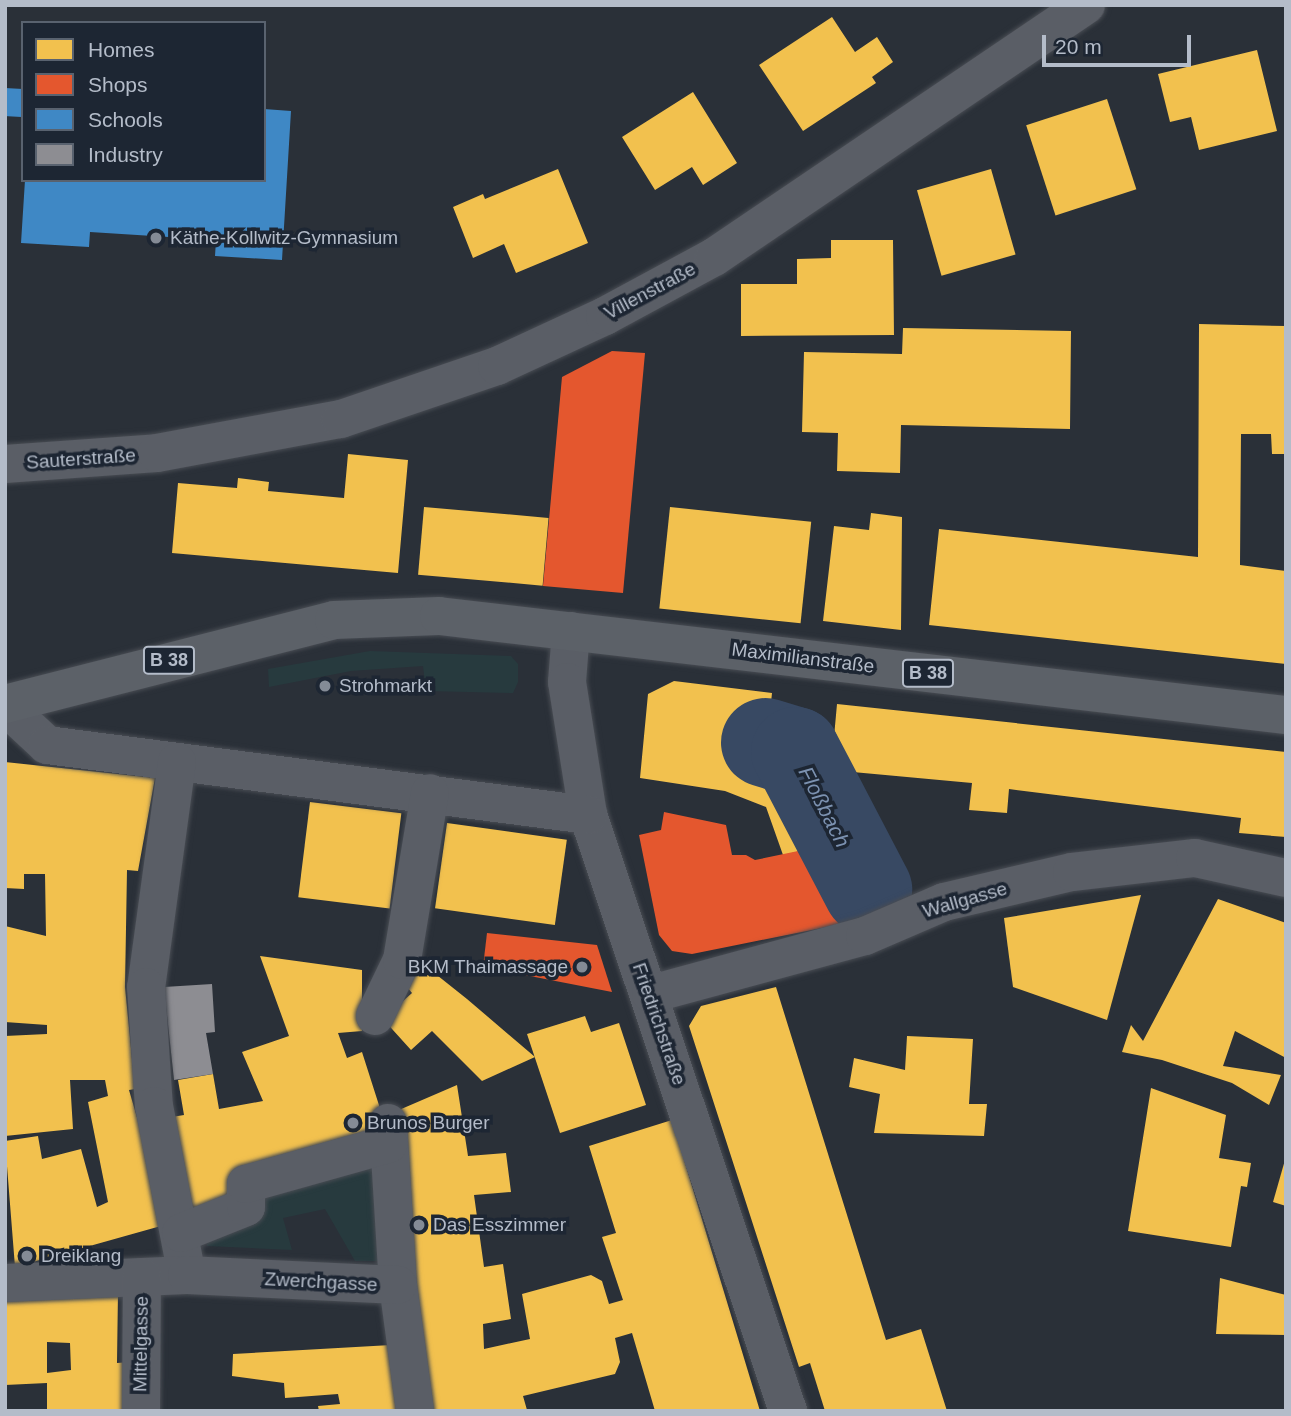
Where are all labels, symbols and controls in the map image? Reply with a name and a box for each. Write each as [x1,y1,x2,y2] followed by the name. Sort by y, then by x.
[21,21,266,182] legend
[1046,21,1195,65] scale bar
[1055,35,1102,58] text: 20 m
[88,38,155,61] text: Homes
[88,73,148,96] text: Shops
[88,108,163,131] text: Schools
[88,143,163,166] text: Industry
[170,227,398,249] place label: Käthe-Kollwitz-Gymnasium
[148,230,164,246] marker: Käthe-Kollwitz-Gymnasium
[601,257,699,325] street label: Villenstraße
[25,444,137,474] street label: Sauterstraße
[730,638,876,678] street label: Maximilianstraße
[143,646,195,674] road number: B 38
[902,658,954,688] road number: B 38
[339,675,432,697] place label: Strohmarkt
[317,678,333,694] marker: Strohmarkt
[793,762,855,852] water label: Floßbach
[920,877,1010,923] street label: Wallgasse
[407,956,568,978] place label: BKM Thaimassage
[574,959,590,975] marker: BKM Thaimassage
[627,960,691,1088] street label: Friedrichstraße
[367,1112,490,1134] place label: Brunos Burger
[345,1115,361,1131] marker: Brunos Burger
[433,1214,566,1236] place label: Das Esszimmer
[411,1217,427,1233] marker: Das Esszimmer
[41,1245,121,1267] place label: Dreiklang
[19,1248,35,1264] marker: Dreiklang
[264,1268,378,1296] street label: Zwerchgasse
[129,1296,153,1392] street label: Mittelgasse

